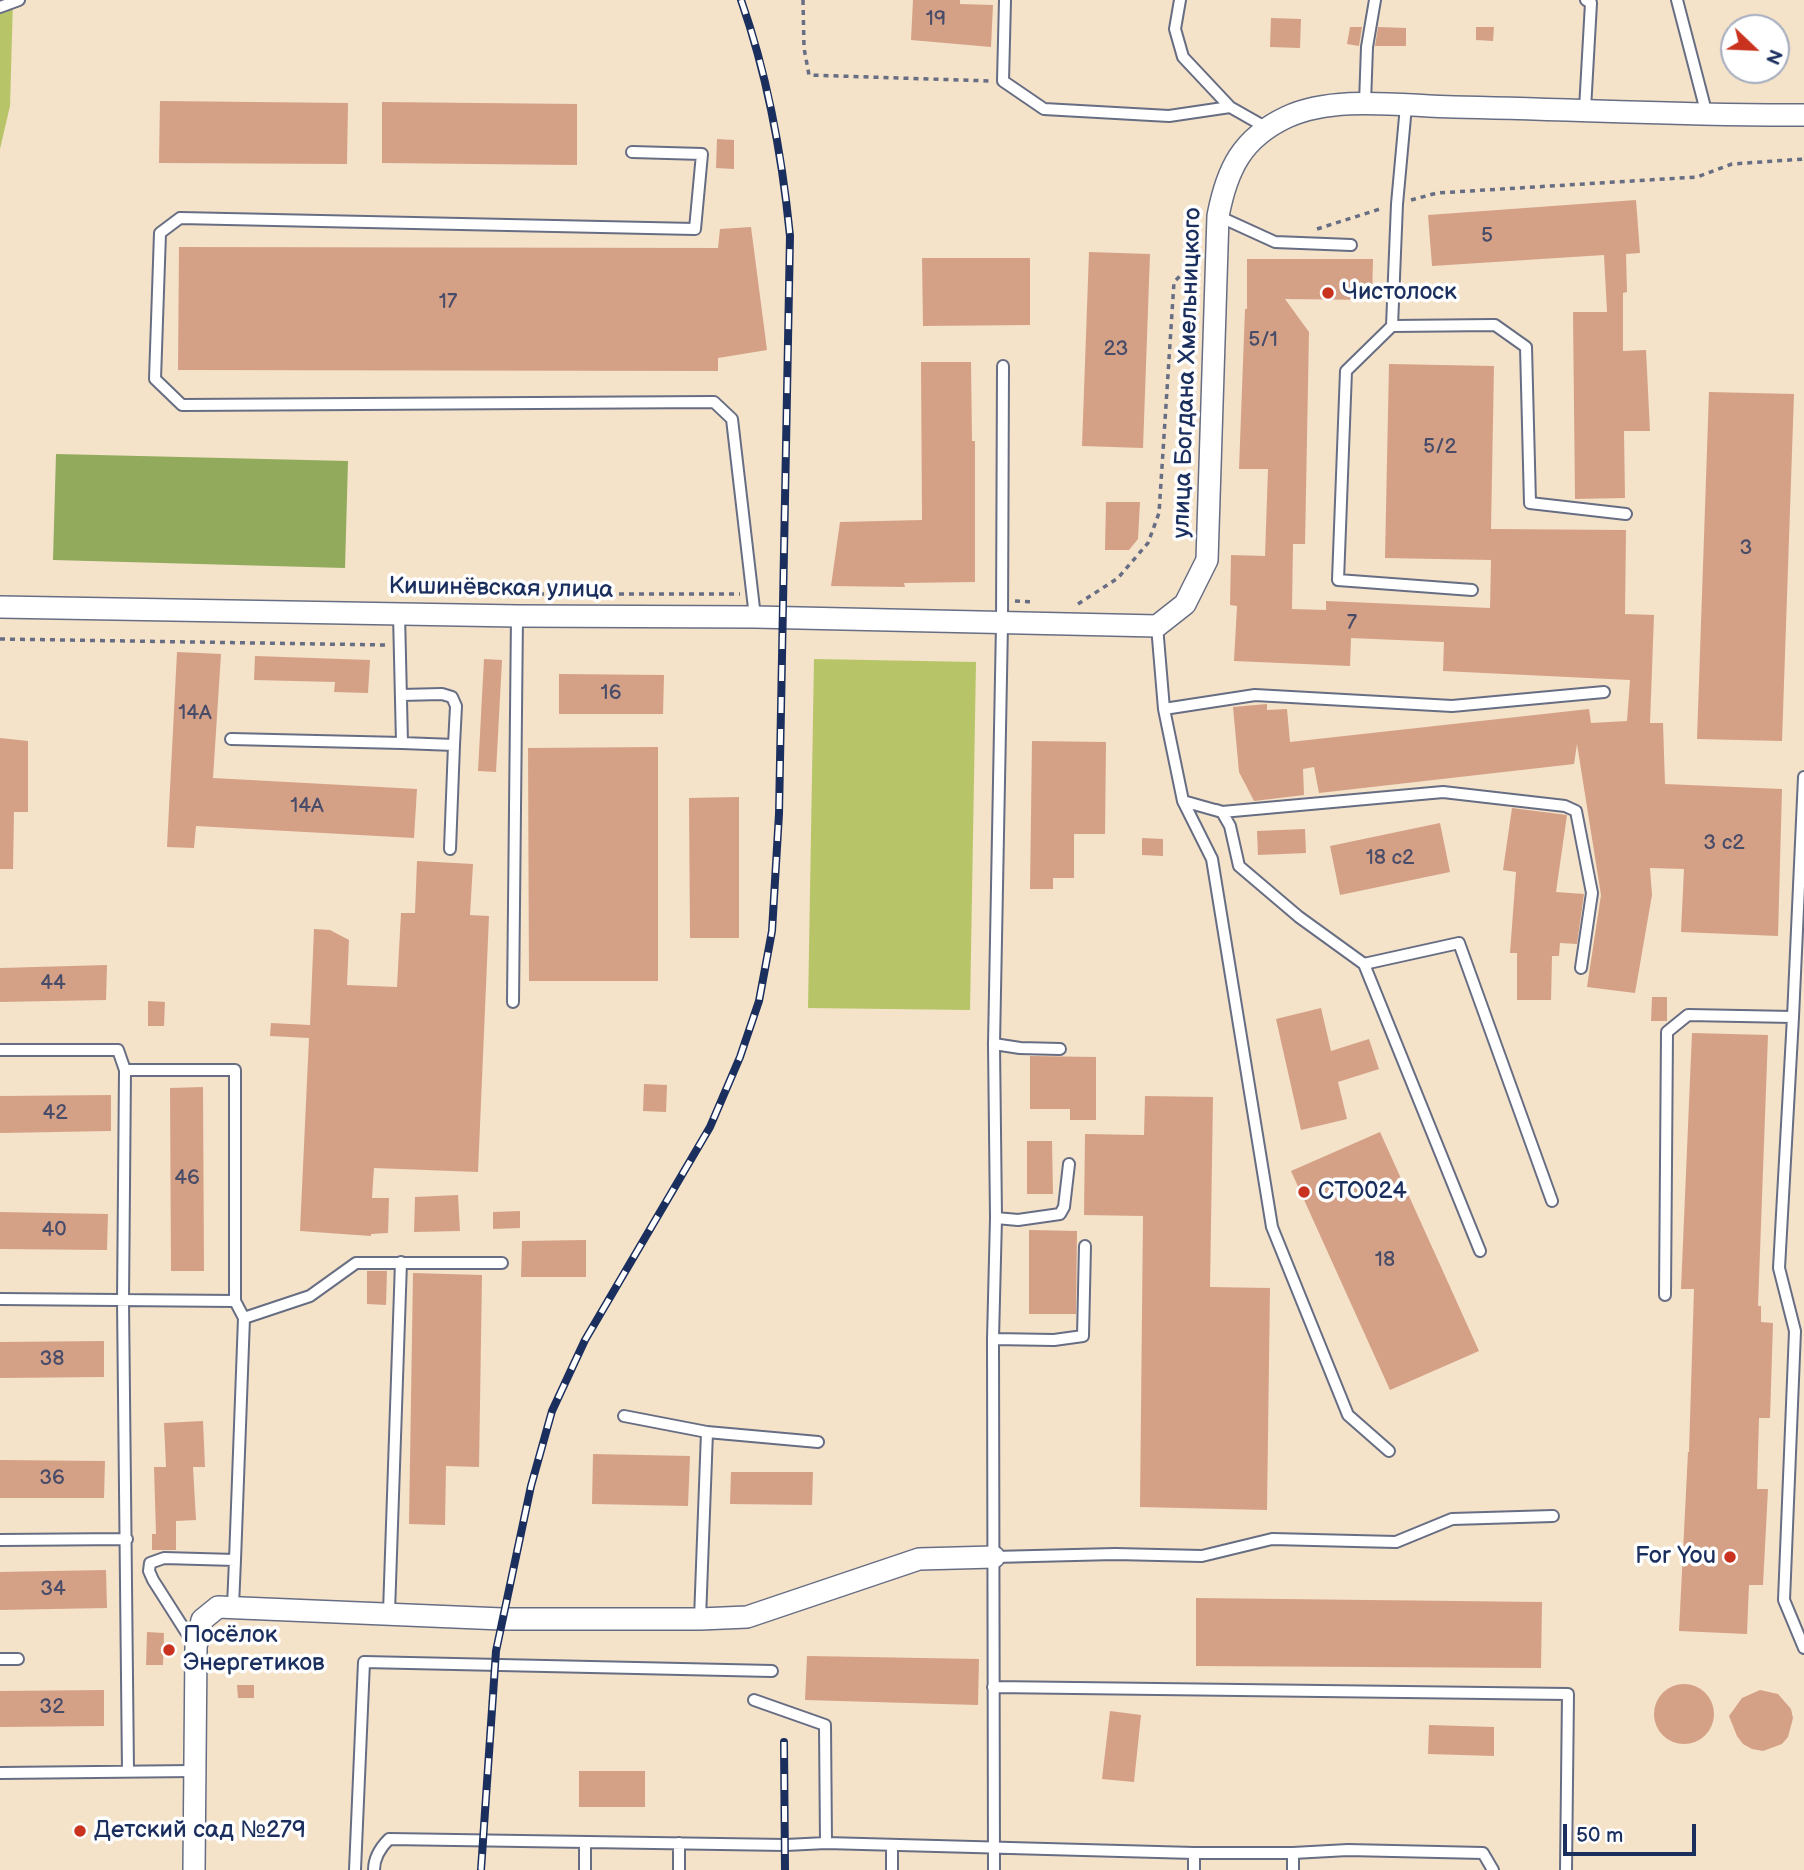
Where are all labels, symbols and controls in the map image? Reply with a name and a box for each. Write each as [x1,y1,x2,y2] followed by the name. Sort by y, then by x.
[926,7,946,33] house number: 19
[1720,14,1790,84] north arrow
[1760,46,1786,68] text: N
[1168,207,1208,539] street label: улица Богдана Хмельницкого
[1481,224,1493,250] house number: 5
[1342,279,1457,307] place label: Чистолоск
[1320,285,1336,301] marker: Чистолоск
[439,290,457,316] house number: 17
[1248,328,1278,354] house number: 5/1
[1104,337,1128,363] house number: 23
[1423,435,1457,461] house number: 5/2
[1740,536,1752,562] house number: 3
[388,573,614,605] street label: Кишинёвская улица
[1347,611,1357,637] house number: 7
[601,681,621,707] house number: 16
[178,701,212,727] house number: 14А
[290,794,324,820] house number: 14А
[1703,831,1745,857] house number: 3 с2
[1366,846,1414,872] house number: 18 с2
[40,971,66,997] house number: 44
[42,1101,68,1127] house number: 42
[174,1166,200,1192] house number: 46
[1318,1178,1407,1206] place label: СТО024
[1296,1184,1312,1200] marker: СТО024
[41,1218,67,1244] house number: 40
[1375,1248,1395,1274] house number: 18
[39,1347,65,1373] house number: 38
[39,1466,65,1492] house number: 36
[1635,1543,1716,1571] place label: For You
[1722,1549,1738,1565] marker: For You
[40,1577,66,1603] house number: 34
[183,1622,325,1678] place label: Посёлок Энергетиков
[161,1642,177,1658] marker: Посёлок Энергетиков
[39,1695,65,1721] house number: 32
[1566,1811,1699,1855] scale bar
[94,1817,306,1845] place label: Детский сад №279
[72,1823,88,1839] marker: Детский сад №279
[1576,1823,1623,1848] text: 50 m

